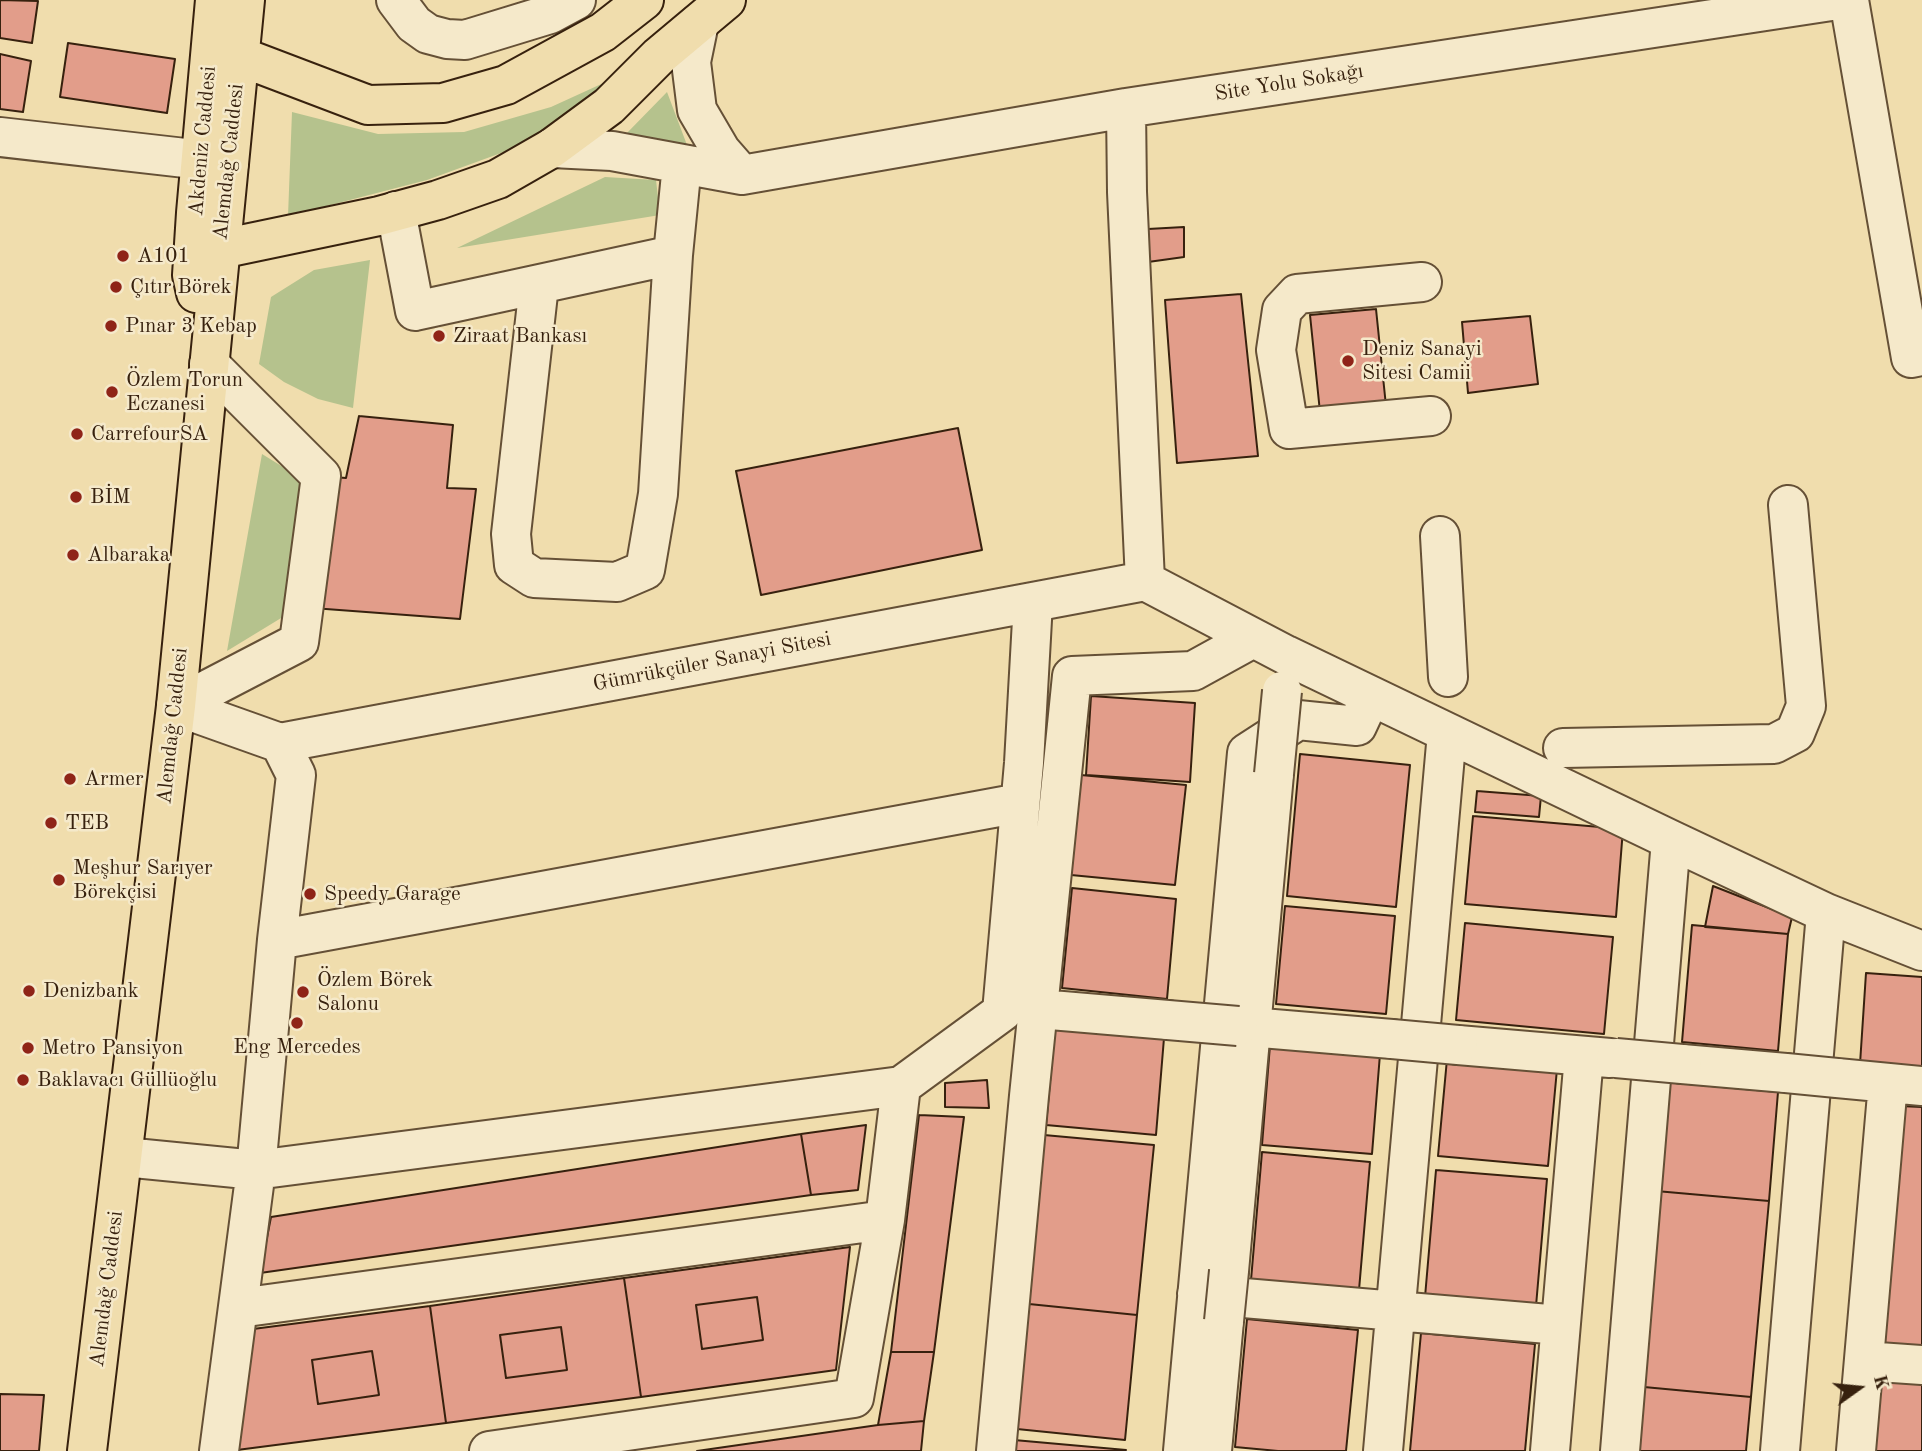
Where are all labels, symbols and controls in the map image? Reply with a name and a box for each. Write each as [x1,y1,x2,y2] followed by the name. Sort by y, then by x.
[1213,59,1365,107] street label: Site Yolu Sokağı
[184,65,222,217] street label: Akdeniz Caddesi
[208,82,250,242] street label: Alemdağ Caddesi
[137,243,190,269] place label: A101
[115,248,131,264] marker: A101
[130,274,231,300] place label: Çıtır Börek
[108,279,124,295] marker: Çıtır Börek
[125,313,257,339] place label: Pınar 3 Kebap
[103,318,119,334] marker: Pınar 3 Kebap
[453,323,587,349] place label: Ziraat Bankası
[431,328,447,344] marker: Ziraat Bankası
[1362,336,1482,386] place label: Deniz Sanayi Sitesi Camii
[1340,353,1356,369] marker: Deniz Sanayi Sitesi Camii
[126,367,243,417] place label: Özlem Torun Eczanesi
[104,384,120,400] marker: Özlem Torun Eczanesi
[91,421,208,447] place label: CarrefourSA
[69,426,85,442] marker: CarrefourSA
[90,484,130,510] place label: BİM
[68,489,84,505] marker: BİM
[87,542,170,568] place label: Albaraka
[65,547,81,563] marker: Albaraka
[591,627,833,697] street label: Gümrükçüler Sanayi Sitesi
[152,646,194,806] street label: Alemdağ Caddesi
[84,766,144,792] place label: Armer
[62,771,78,787] marker: Armer
[65,810,109,836] place label: TEB
[43,815,59,831] marker: TEB
[73,855,213,905] place label: Meşhur Sarıyer Börekçisi
[51,872,67,888] marker: Meşhur Sarıyer Börekçisi
[324,881,461,907] place label: Speedy Garage
[302,886,318,902] marker: Speedy Garage
[317,967,433,1017] place label: Özlem Börek Salonu
[43,978,139,1004] place label: Denizbank
[21,983,37,999] marker: Denizbank
[295,984,311,1000] marker: Özlem Börek Salonu
[289,1015,305,1031] marker: Eng Mercedes
[233,1034,361,1060] place label: Eng Mercedes
[42,1035,183,1061] place label: Metro Pansiyon
[20,1040,36,1056] marker: Metro Pansiyon
[37,1067,217,1093] place label: Baklavacı Güllüoğlu
[15,1072,31,1088] marker: Baklavacı Güllüoğlu
[85,1209,129,1369] street label: Alemdağ Caddesi
[1824,1353,1894,1423] north arrow
[1869,1373,1891,1392] text: K

